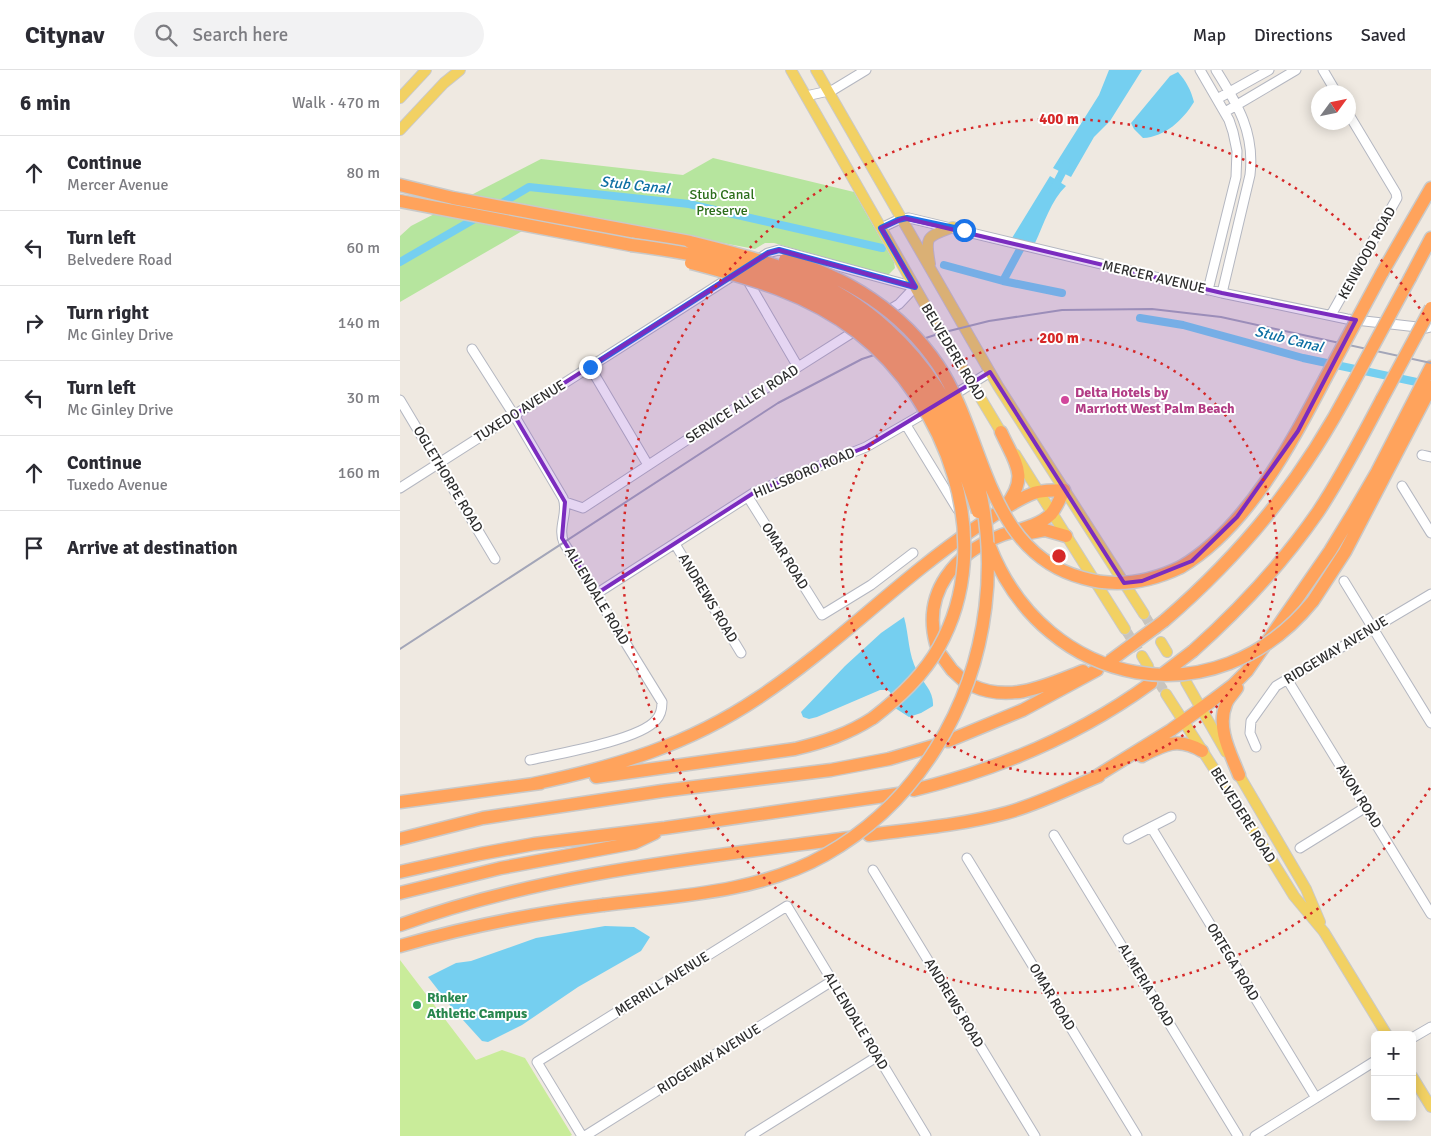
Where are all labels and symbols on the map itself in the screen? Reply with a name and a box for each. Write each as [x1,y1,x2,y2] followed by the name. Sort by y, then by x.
[1311,85,1356,130] north arrow
[1039,110,1079,128] text: 400 m
[599,172,672,198] water label: Stub Canal
[689,186,755,219] park label: Stub Canal Preserve
[1335,204,1399,302] street label: KENWOOD ROAD
[953,219,976,242] route start
[1100,257,1208,297] street label: MERCER AVENUE
[917,301,989,403] street label: BELVEDERE ROAD
[1253,322,1327,357] water label: Stub Canal
[1039,329,1079,347] text: 200 m
[579,356,602,379] route end
[682,361,802,447] street label: SERVICE ALLEY ROAD
[471,376,569,446] street label: TUXEDO AVENUE
[1075,384,1235,417] place label: Delta Hotels by Marriott West Palm Beach
[1059,394,1071,406] marker: Delta Hotels by Marriott West Palm Beach
[410,423,486,535] street label: OGLETHORPE ROAD
[751,444,857,502] street label: HILLSBORO ROAD
[758,520,812,592] street label: OMAR ROAD
[561,544,633,648] street label: ALLENDALE ROAD
[1050,547,1068,565] centre of rings
[675,550,741,646] street label: ANDREWS ROAD
[1281,612,1391,688] street label: RIDGEWAY AVENUE
[1333,761,1385,831] street label: AVON ROAD
[1207,764,1279,866] street label: BELVEDERE ROAD
[1203,920,1263,1004] street label: ORTEGA ROAD
[1115,940,1177,1030] street label: ALMERIA ROAD
[612,948,712,1020] street label: MERRILL AVENUE
[921,955,987,1051] street label: ANDREWS ROAD
[1025,960,1079,1034] street label: OMAR ROAD
[820,969,892,1073] street label: ALLENDALE ROAD
[427,989,527,1022] place label: Rinker Athletic Campus
[411,999,423,1011] marker: Rinker Athletic Campus
[654,1020,764,1098] street label: RIDGEWAY AVENUE

